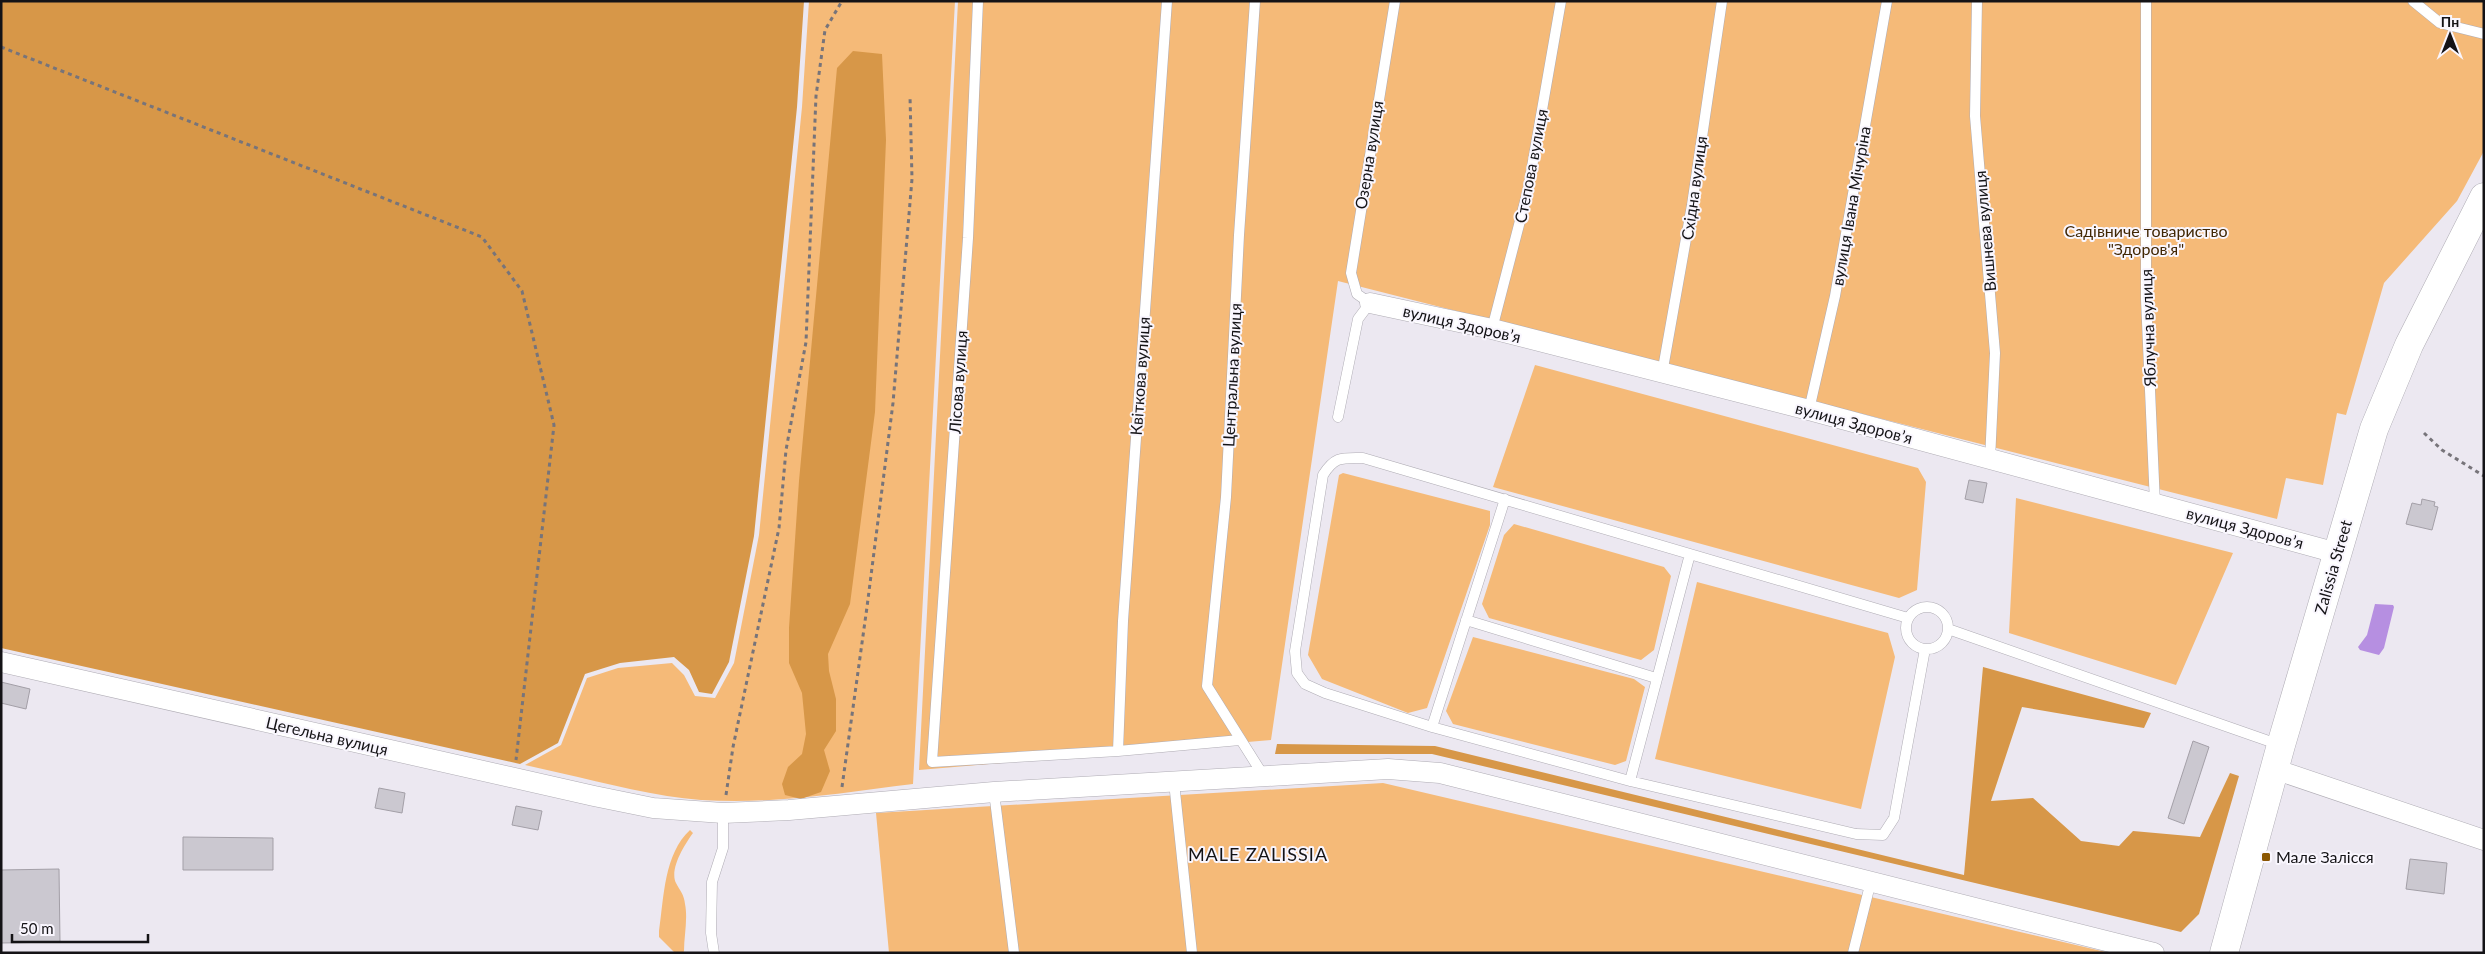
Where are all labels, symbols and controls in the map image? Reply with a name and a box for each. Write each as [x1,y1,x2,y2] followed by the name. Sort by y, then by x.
[2425,10,2475,60] north arrow
[2441,13,2459,30] text: Пн
[1351,99,1386,211] street label: Озерна вулиця
[1510,107,1551,225] street label: Степова вулиця
[1827,125,1874,287] street label: вулиця Івана Мічуріна
[1677,135,1710,241] street label: Східна вулиця
[1970,170,1999,292] street label: Вишнева вулиця
[2065,221,2227,258] park label: Садівниче товариство "Здоров'я"
[2136,269,2159,388] street label: Яблучна вулиця
[1401,301,1523,346] street label: вулиця Здоровʼя
[1218,303,1245,447] street label: Центральна вулиця
[1126,316,1153,436] street label: Квіткова вулиця
[944,330,971,435] street label: Лісова вулиця
[1794,398,1915,447] street label: вулиця Здоровʼя
[2185,503,2306,552] street label: вулиця Здоровʼя
[2310,517,2355,616] street label: Zalissia Street
[264,712,390,759] street label: Цегельна вулиця
[1188,843,1328,865] district label: MALE ZALISSIA
[2276,847,2374,866] place label: Мале Залісся
[2260,851,2272,863] marker: Мале Залісся
[12,912,149,944] scale bar
[20,919,54,937] text: 50 m

